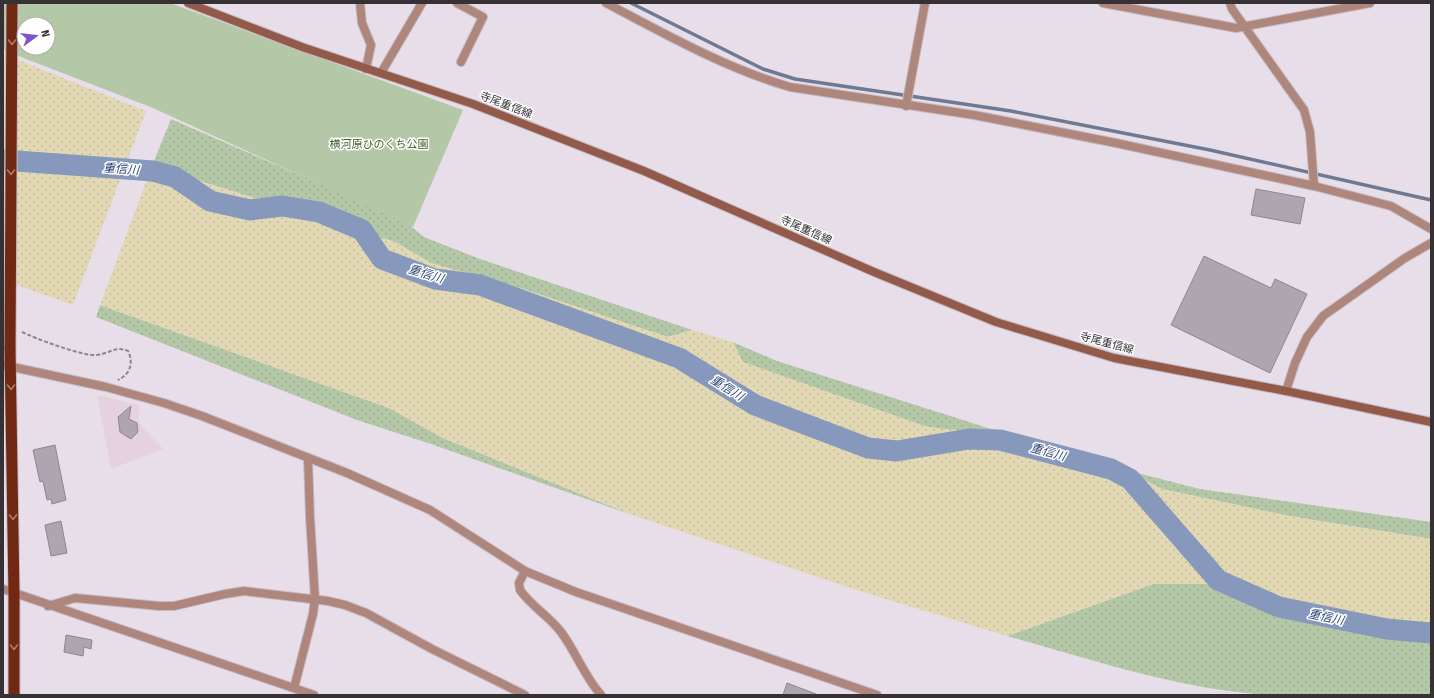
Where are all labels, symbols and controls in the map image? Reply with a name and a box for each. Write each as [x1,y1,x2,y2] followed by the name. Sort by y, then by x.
[16,16,56,56] north arrow
[38,29,52,38] text: N
[8,39,16,45] one-way arrow
[478,89,534,121] street label: 寺尾重信線
[330,138,429,151] park label: 横河原ひのくち公園
[103,161,141,177] water label: 重信川
[7,169,15,175] one-way arrow
[778,213,834,247] street label: 寺尾重信線
[407,262,447,287] water label: 重信川
[1079,330,1135,356] street label: 寺尾重信線
[708,373,748,405] water label: 重信川
[7,384,15,390] one-way arrow
[1029,441,1069,464] water label: 重信川
[9,514,17,520] one-way arrow
[1307,606,1347,628] water label: 重信川
[10,644,18,650] one-way arrow

